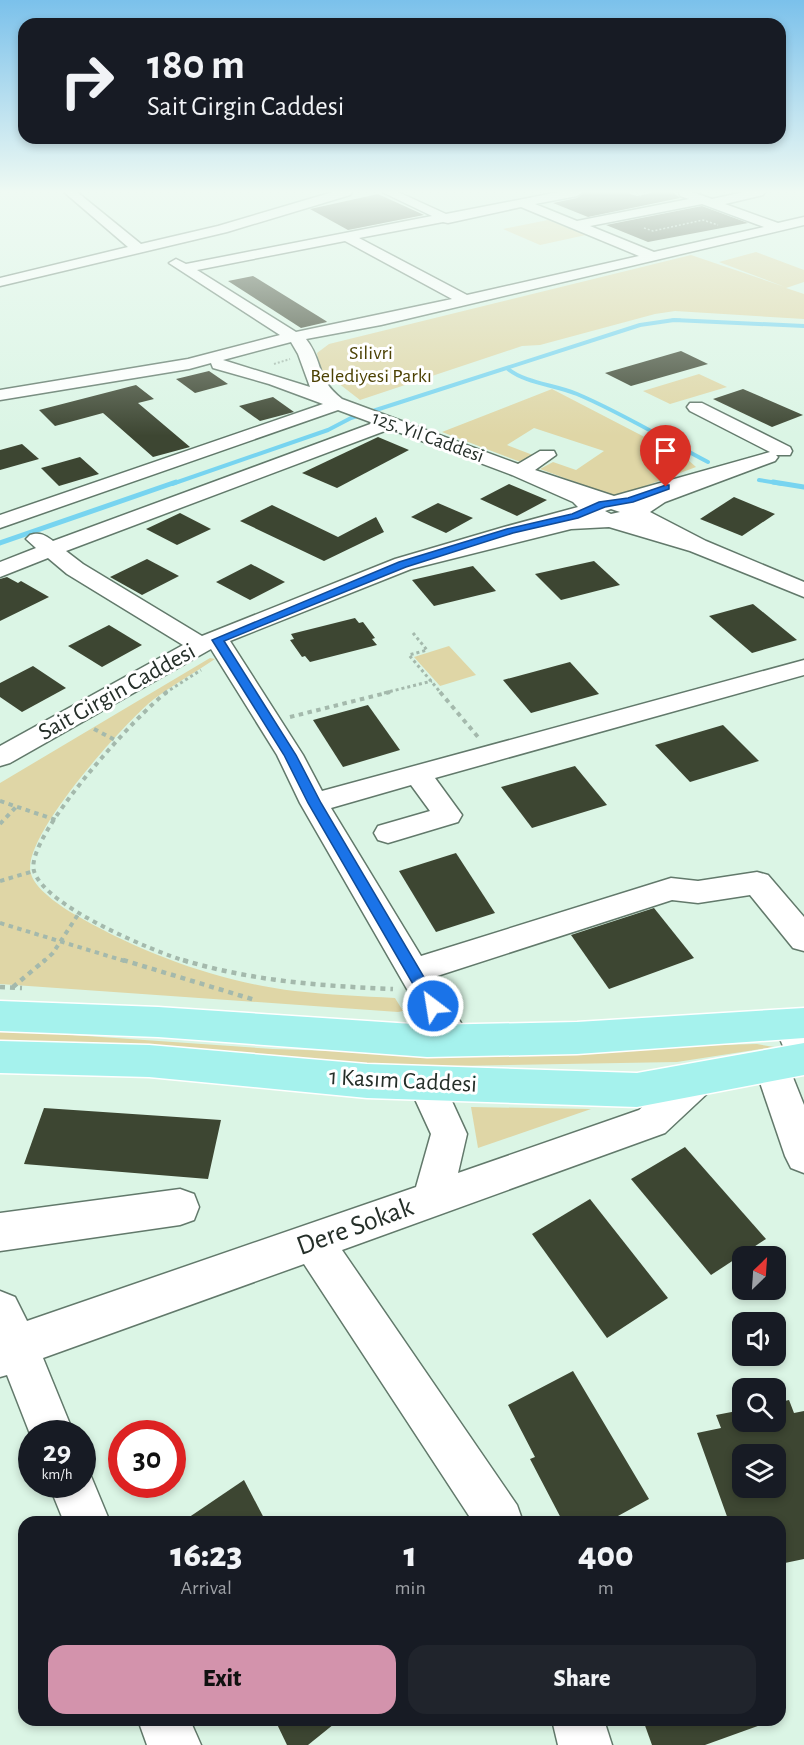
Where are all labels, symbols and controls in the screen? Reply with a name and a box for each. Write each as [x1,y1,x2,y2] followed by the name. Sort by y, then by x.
[48,42,126,120] icon: right
[147,44,245,86] text: 180 m
[147,93,344,120] text: Sait Girgin Caddesi
[310,343,432,386] park label: Silivri Belediyesi Parkı
[369,408,487,466] street label: 125. Yıl Caddesi
[640,425,691,487] pin
[649,434,682,467] icon: arrive
[35,639,199,745] street label: Sait Girgin Caddesi
[401,974,465,1038] position arrow
[328,1065,478,1097] street label: 1 Kasım Caddesi
[293,1193,417,1261] street label: Dere Sokak
[732,1246,786,1300] north arrow
[732,1246,786,1498] map controls
[732,1312,786,1366] button: sound
[732,1378,786,1432] button: search
[108,1420,186,1498] speed limit sign: 30
[43,1437,71,1467] text: 29
[732,1444,786,1498] button: layers
[42,1467,72,1482] text: km/h
[170,1537,242,1573] text: 16:23
[404,1537,417,1573] text: 1
[578,1537,634,1573] text: 400
[181,1578,232,1598] text: Arrival
[395,1578,426,1598] text: min
[598,1578,614,1598] text: m
[48,1645,396,1714] button: Exit
[408,1645,756,1714] button: Share

